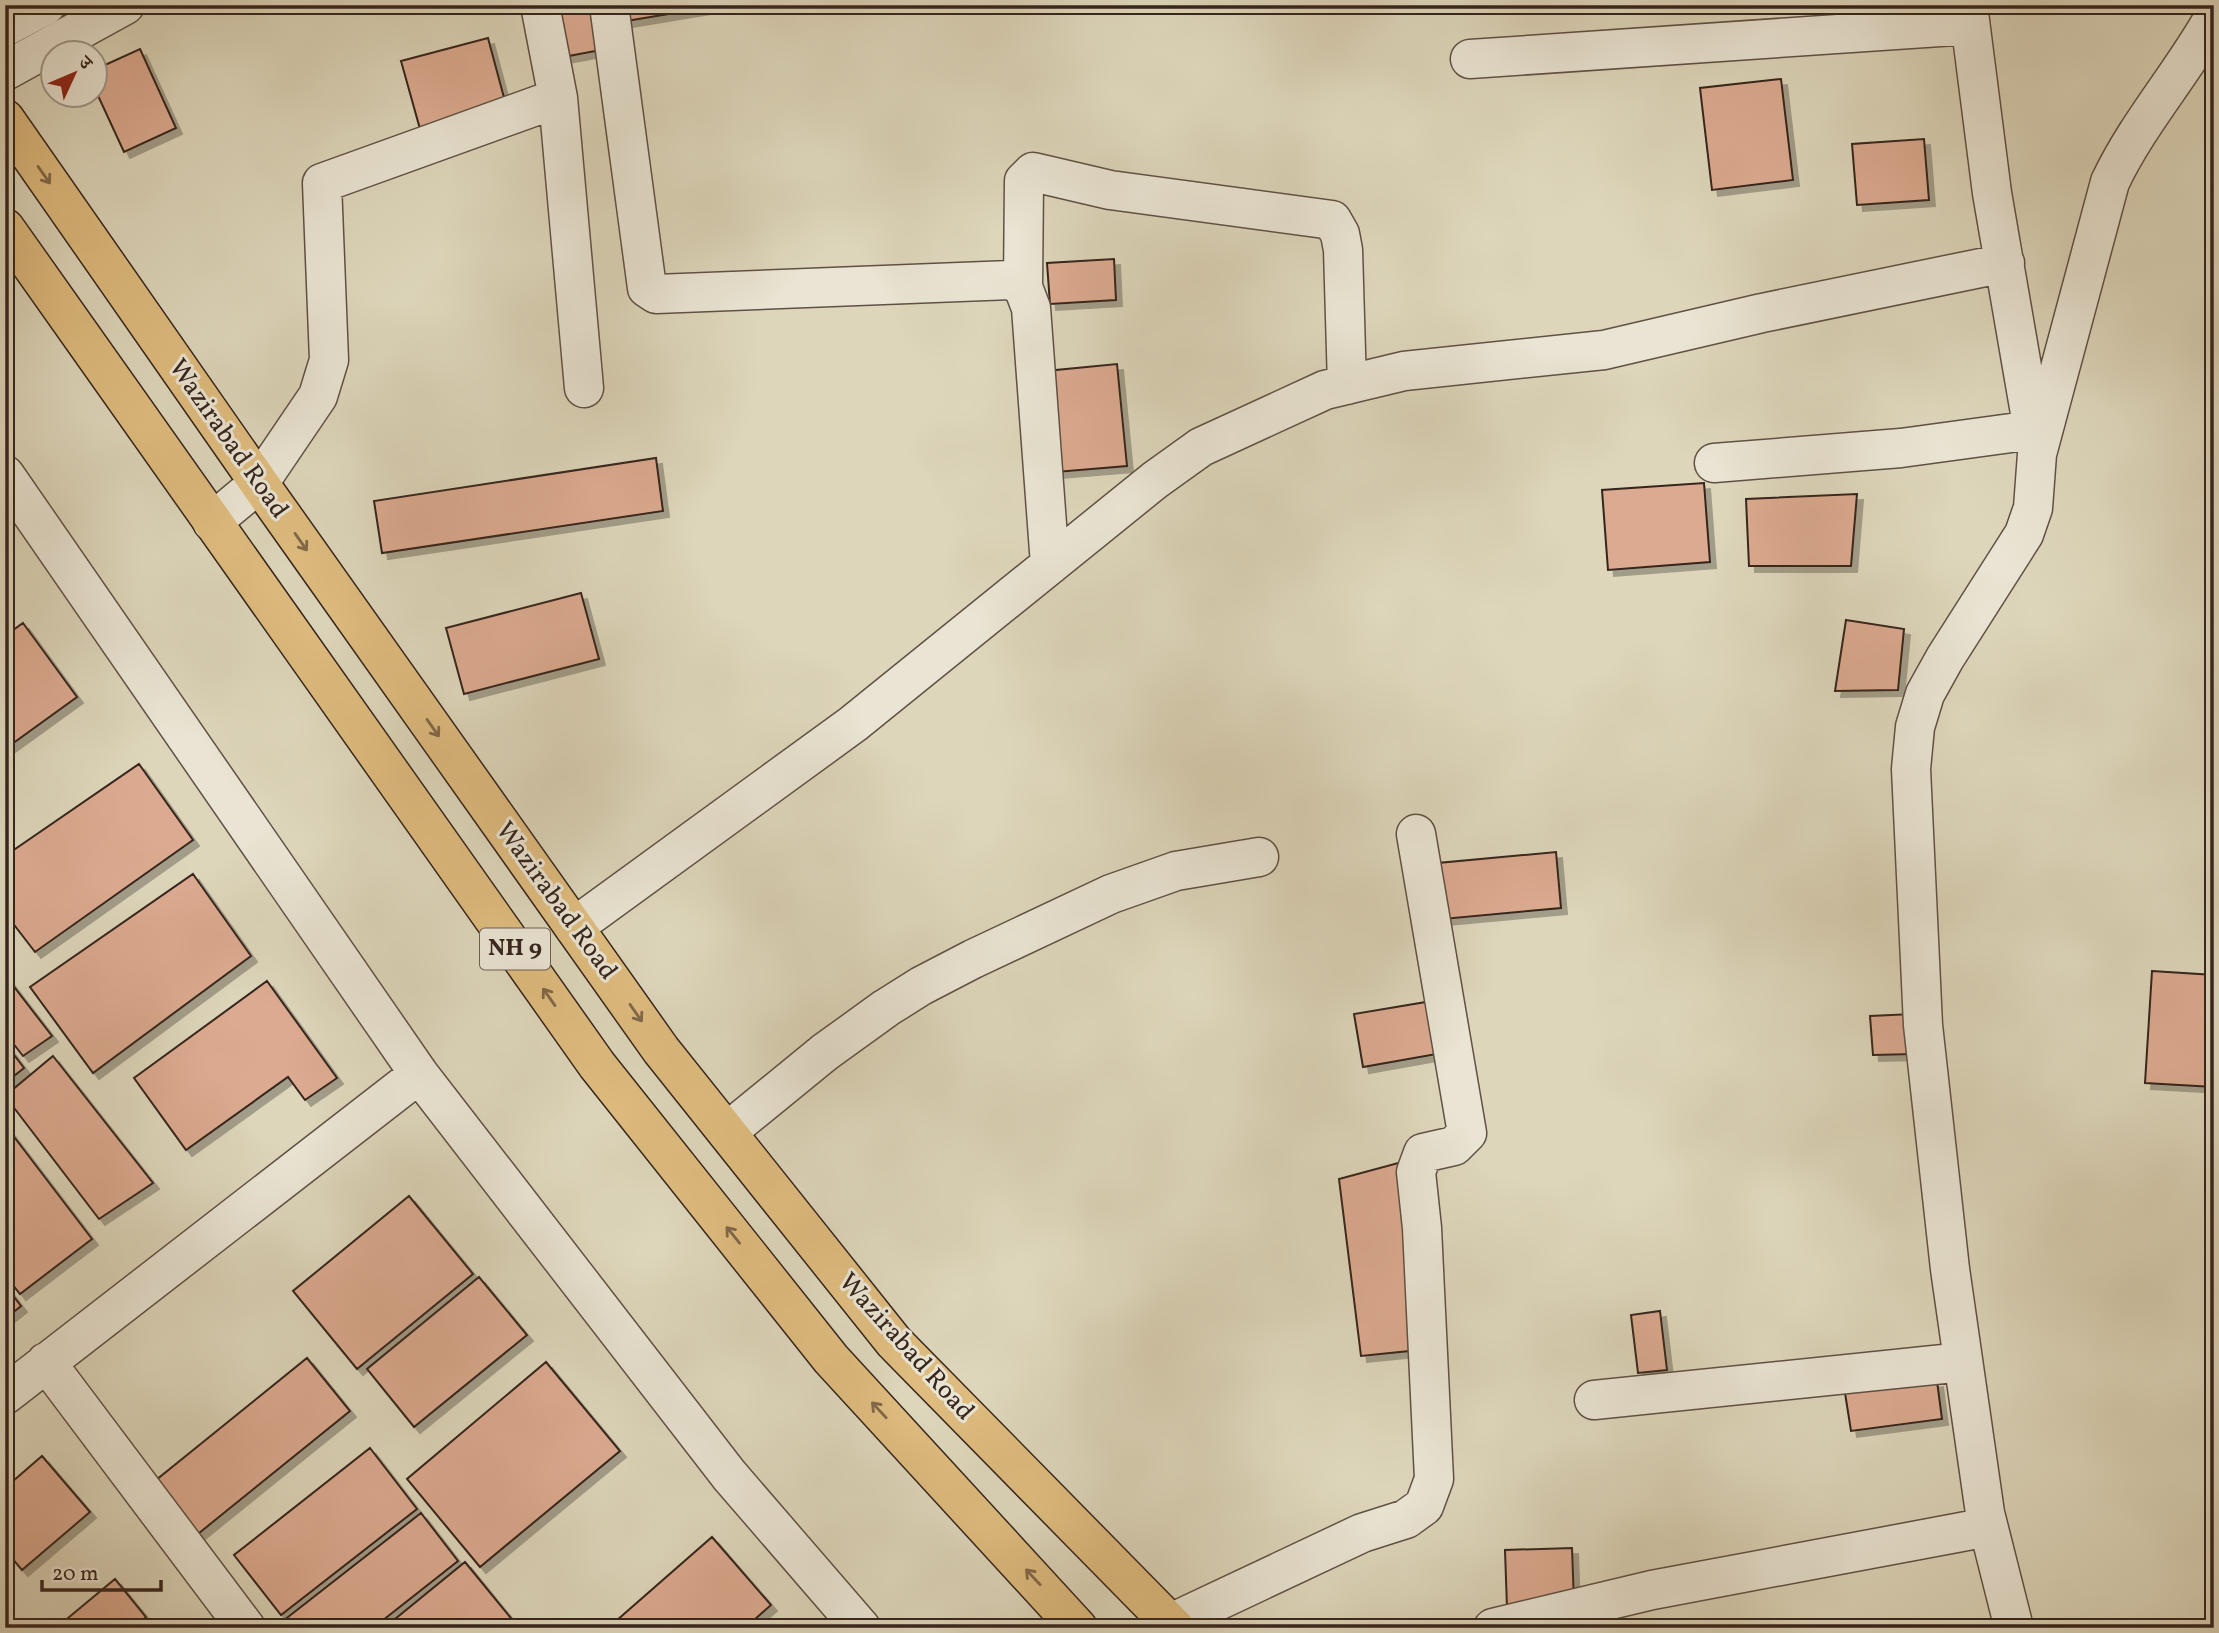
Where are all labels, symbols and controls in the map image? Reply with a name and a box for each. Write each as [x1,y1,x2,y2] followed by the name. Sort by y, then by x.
[38,38,108,108] north arrow
[71,50,98,77] text: उ
[37,165,51,184] one-way arrow
[159,352,297,526] street label: Wazirabad Road
[294,532,308,551] one-way arrow
[425,718,440,737] one-way arrow
[486,815,626,987] street label: Wazirabad Road
[480,929,550,970] road number: NH 9
[542,988,556,1007] one-way arrow
[629,1003,643,1022] one-way arrow
[725,1227,741,1245] one-way arrow
[830,1265,982,1429] street label: Wazirabad Road
[870,1402,887,1419] one-way arrow
[42,1549,161,1593] scale bar
[52,1560,98,1589] text: 20 m
[1025,1569,1042,1586] one-way arrow

